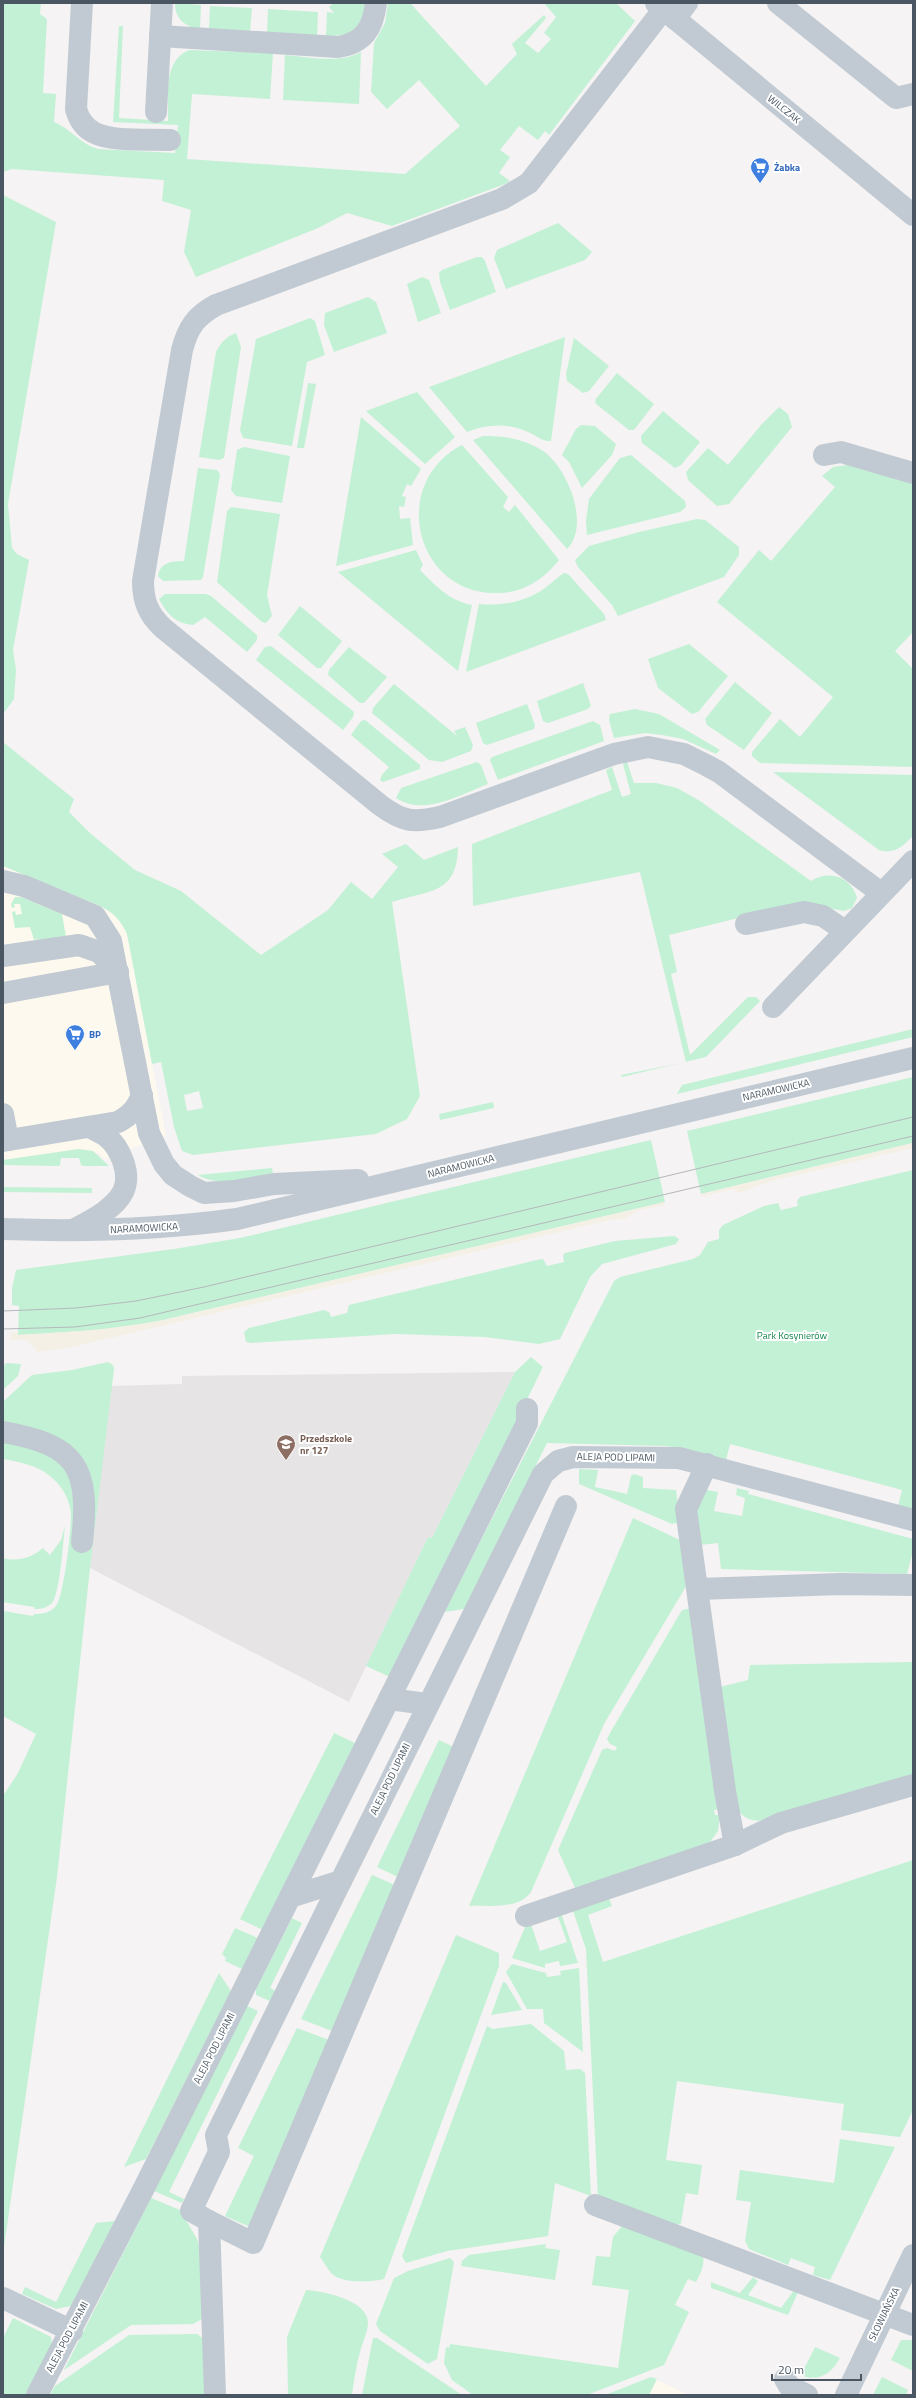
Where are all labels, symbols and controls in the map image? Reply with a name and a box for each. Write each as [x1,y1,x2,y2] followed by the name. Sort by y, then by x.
[764,91,804,127] street label: WILCZAK
[749,156,771,184] supermarket icon: Żabka
[774,160,800,175] place label: Żabka
[64,1023,86,1051] supermarket icon: BP
[89,1027,101,1042] place label: BP
[741,1075,811,1105] street label: NARAMOWICKA
[426,1150,496,1182] street label: NARAMOWICKA
[110,1219,178,1237] street label: NARAMOWICKA
[757,1328,828,1343] park label: Park Kosynierów
[300,1431,352,1458] place label: Przedszkole nr 127
[275,1433,297,1461] school or university icon: Przedszkole nr 127
[577,1449,655,1465] street label: ALEJA POD LIPAMI
[366,1741,414,1817] street label: ALEJA POD LIPAMI
[190,2010,238,2086] street label: ALEJA POD LIPAMI
[865,2285,903,2343] street label: SŁOWIAŃSKA
[42,2299,92,2375] street label: ALEJA POD LIPAMI
[772,2356,861,2382] scale bar
[778,2360,804,2379] text: 20 m

